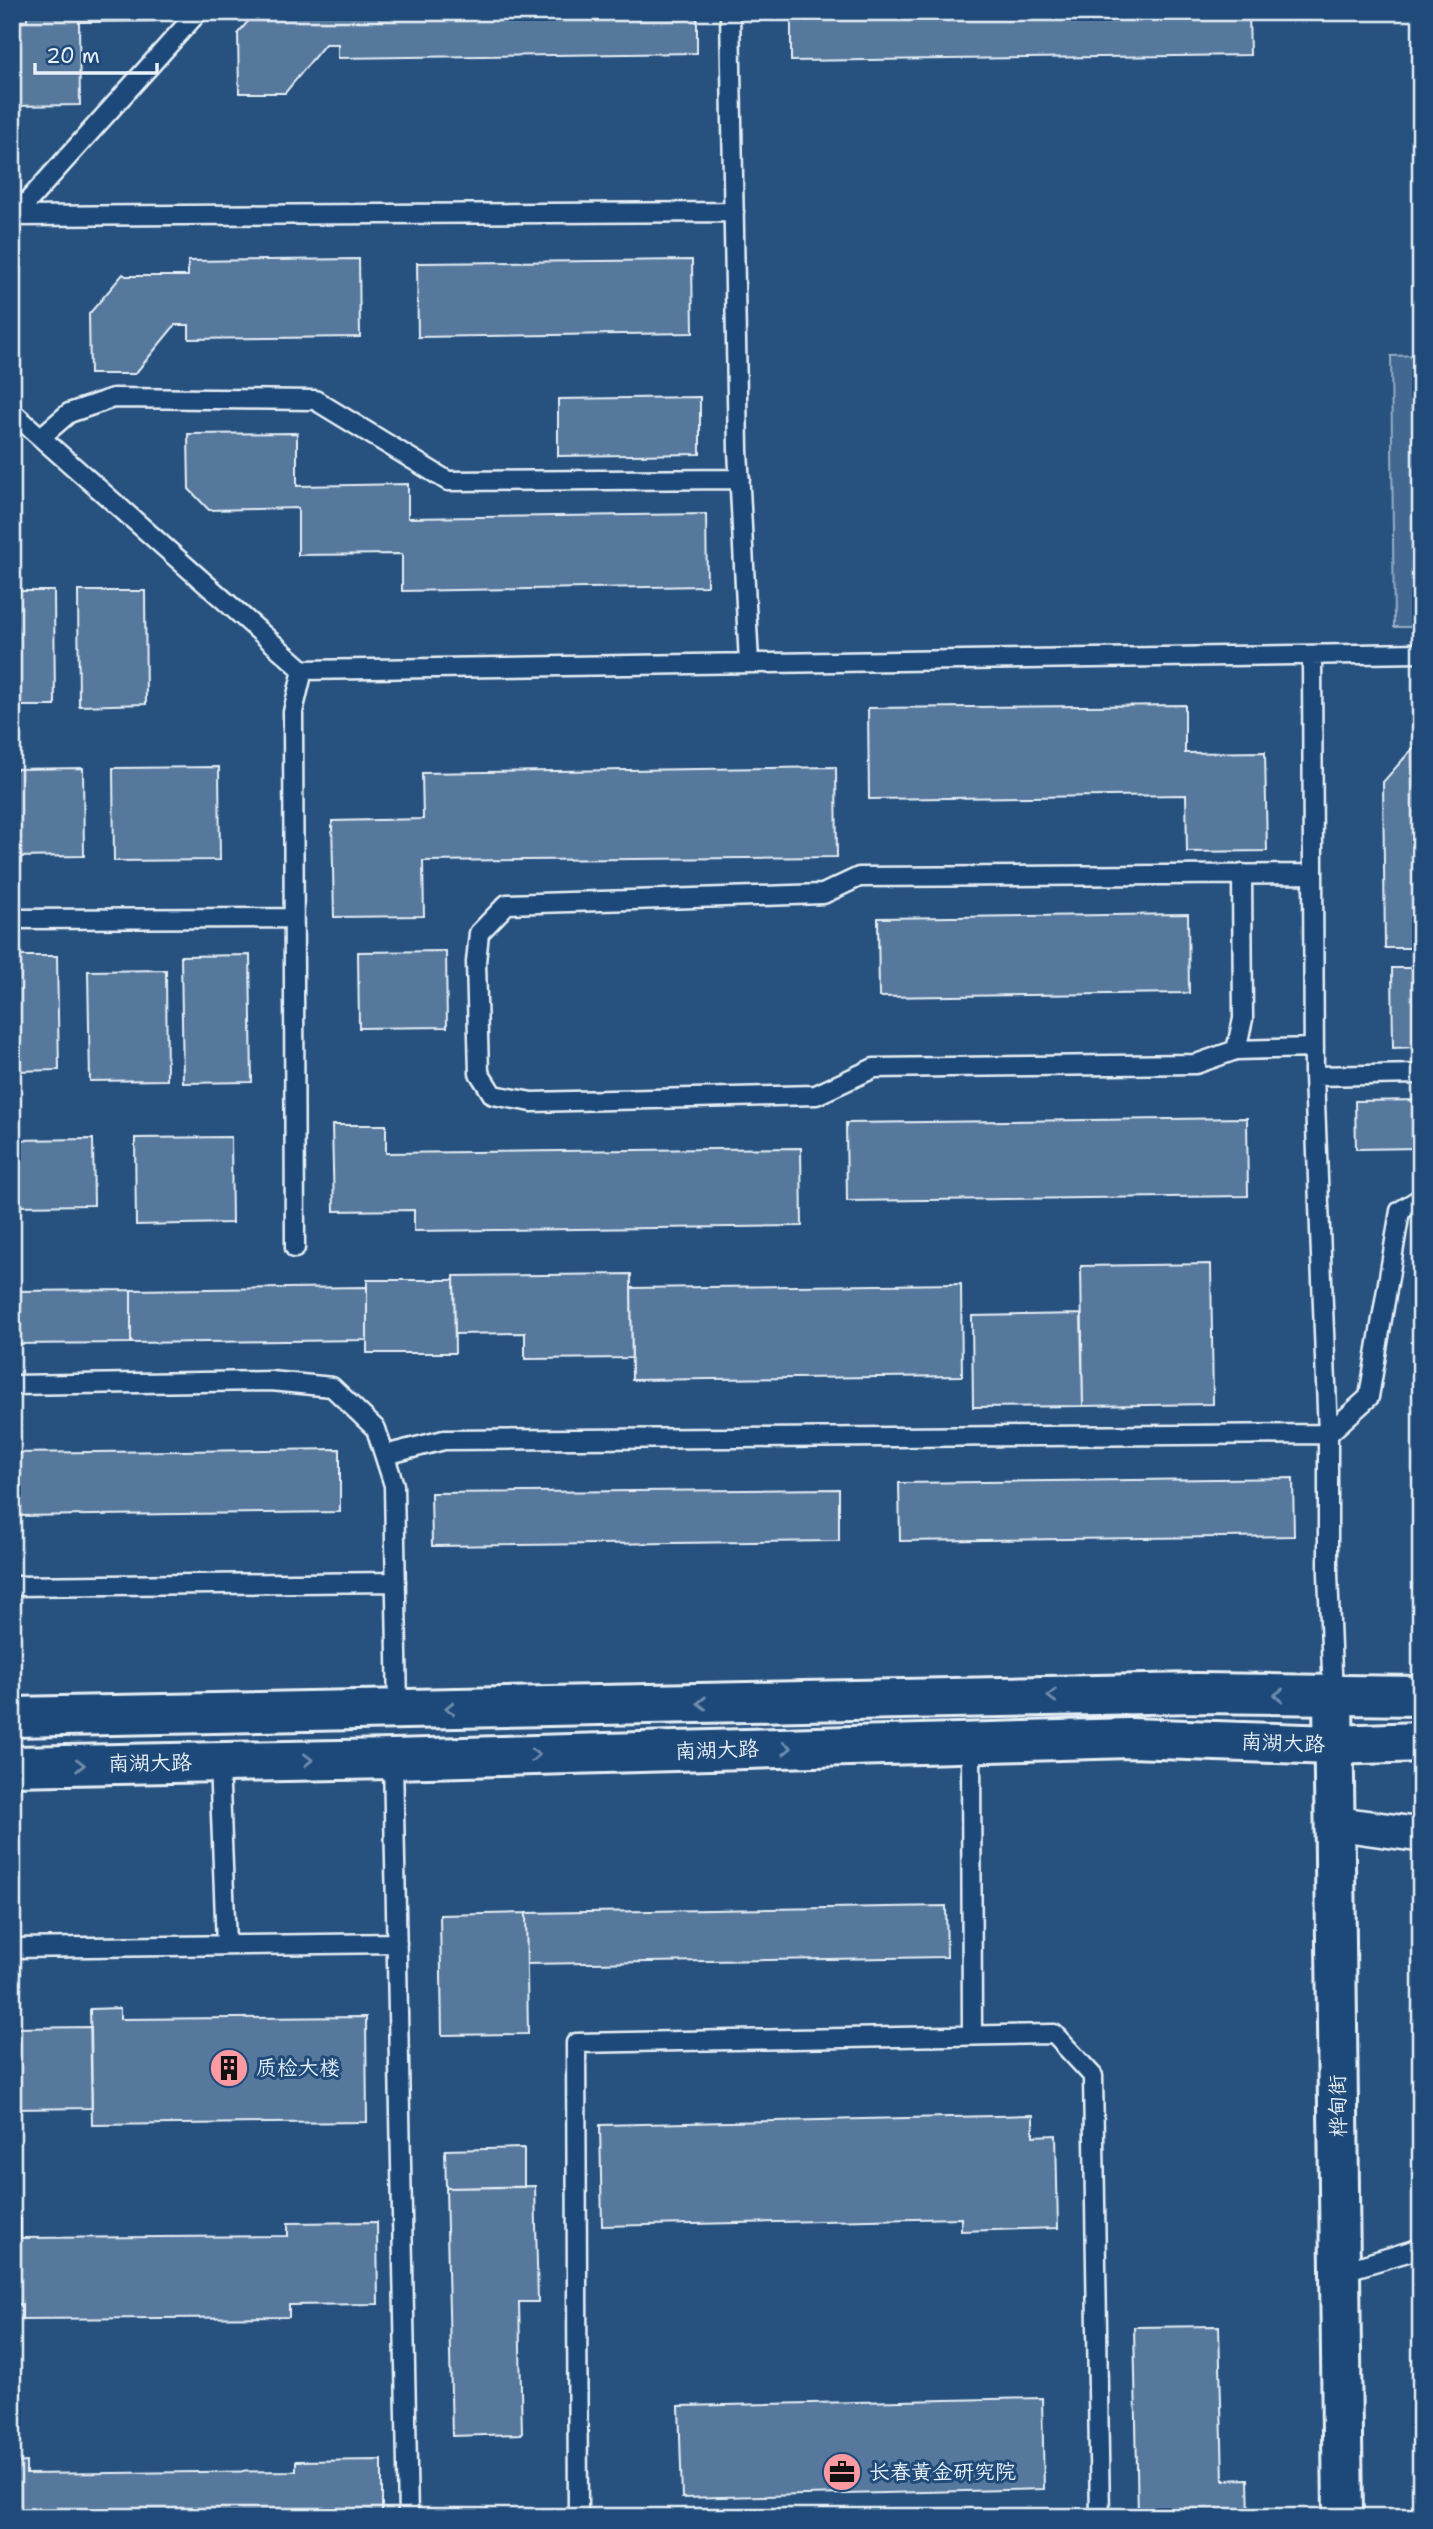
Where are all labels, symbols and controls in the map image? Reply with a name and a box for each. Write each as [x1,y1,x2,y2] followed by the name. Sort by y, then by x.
[35,32,158,76] scale bar
[46,42,100,70] text: 20 m
[1273,1687,1284,1703] one-way arrow
[1046,1688,1057,1703] one-way arrow
[696,1695,706,1711] one-way arrow
[444,1700,454,1716] one-way arrow
[1241,1728,1325,1758] street label: 南湖大路
[675,1735,759,1765] street label: 南湖大路
[782,1740,793,1755] one-way arrow
[530,1747,541,1762] one-way arrow
[108,1748,192,1778] street label: 南湖大路
[303,1753,314,1768] one-way arrow
[75,1757,86,1772] one-way arrow
[208,2047,250,2089] building icon: 质检大楼
[256,2054,340,2082] place label: 质检大楼
[1323,2074,1353,2138] street label: 桦甸街
[821,2451,863,2493] office icon: 长春黄金研究院
[869,2458,1016,2486] place label: 长春黄金研究院

